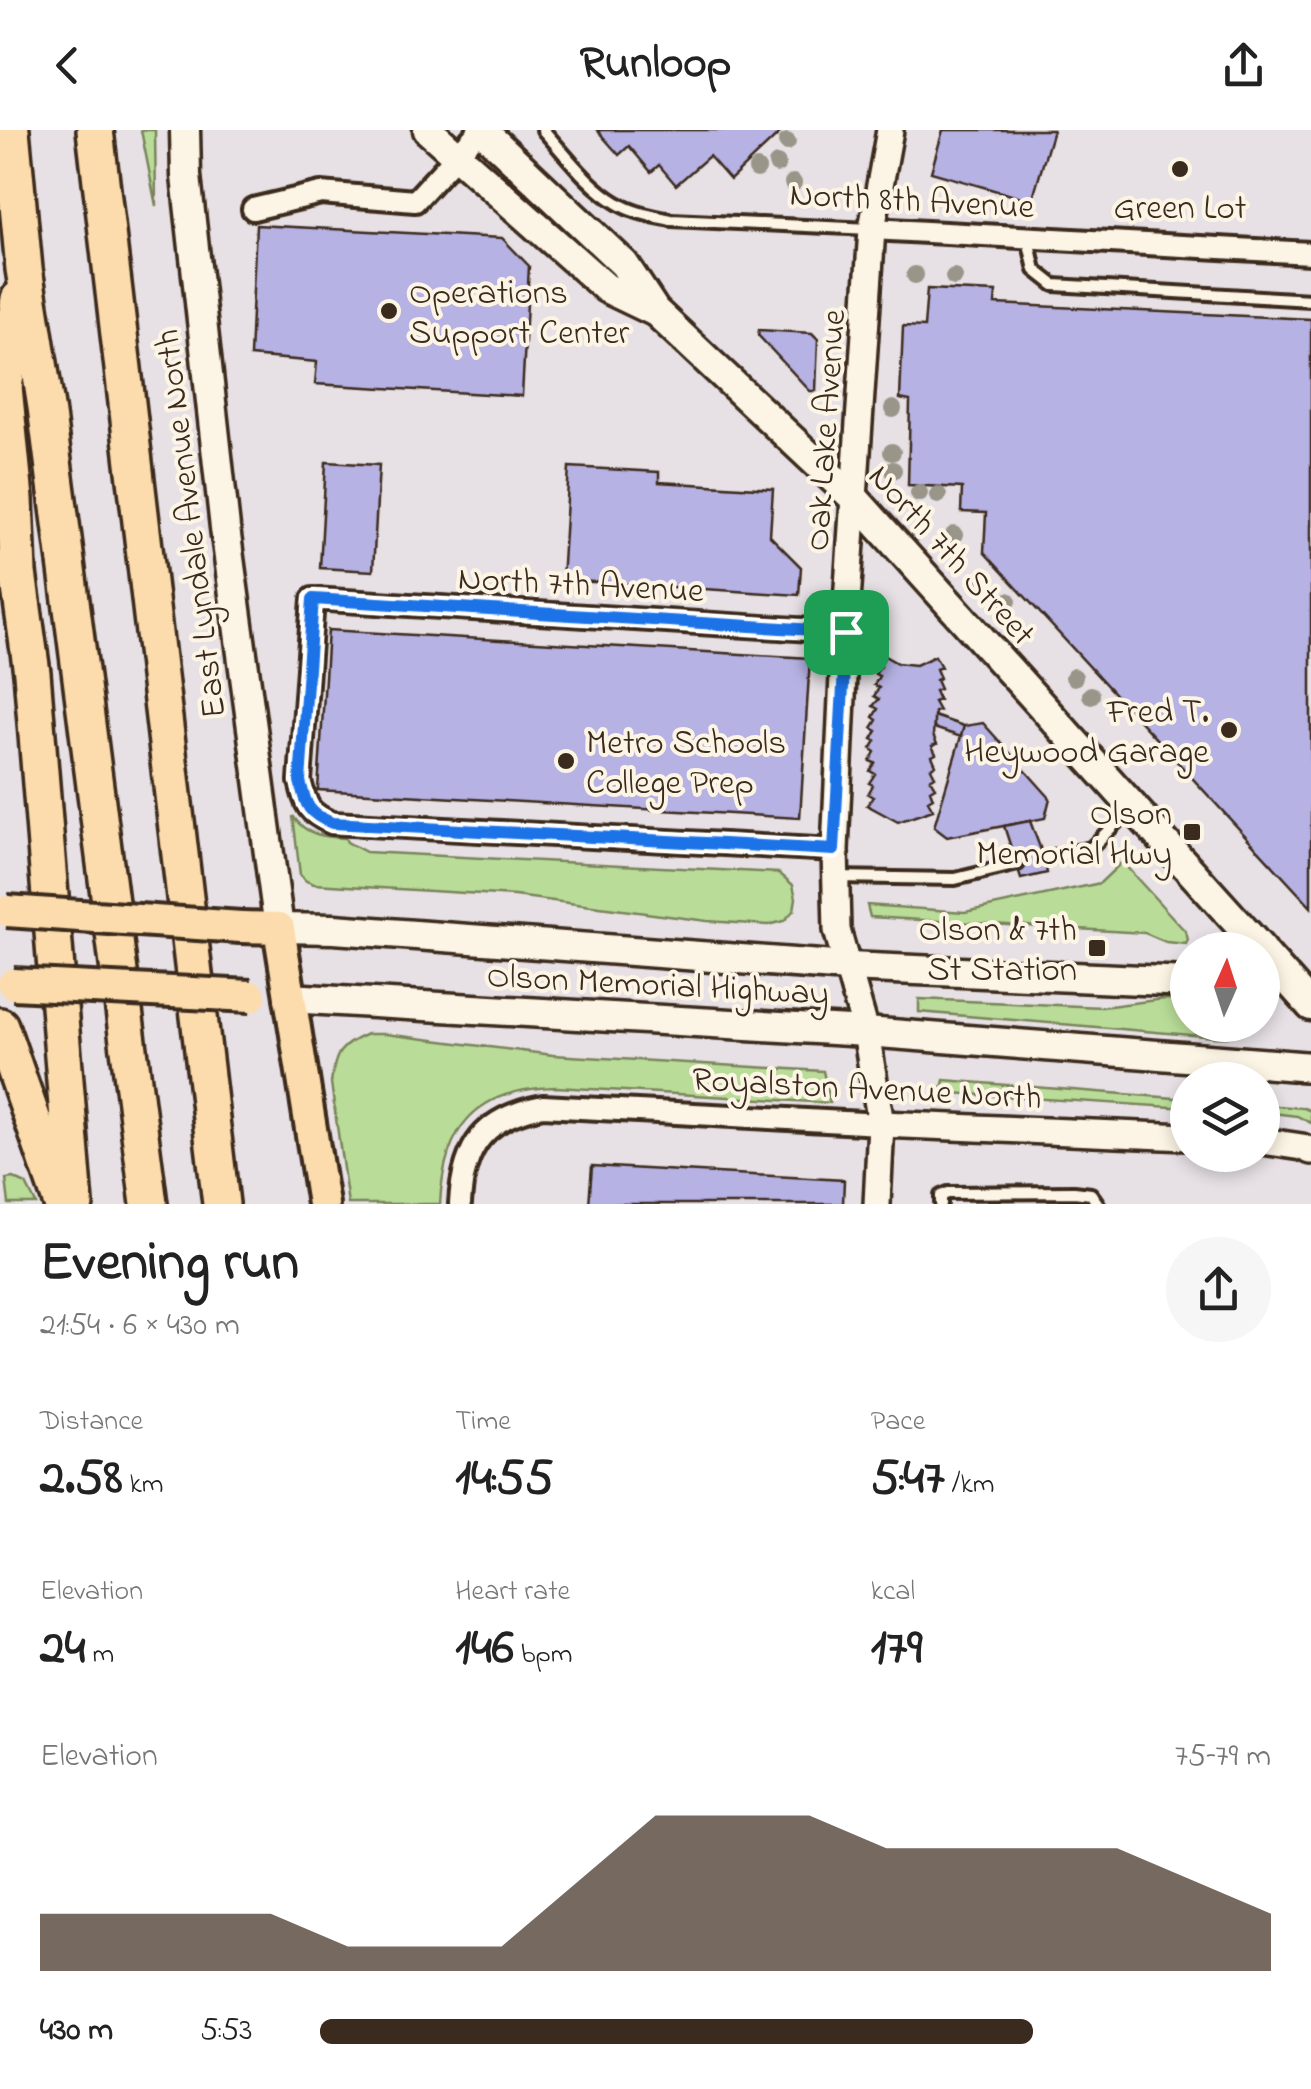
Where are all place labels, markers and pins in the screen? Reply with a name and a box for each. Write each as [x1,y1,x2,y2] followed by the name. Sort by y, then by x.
[1169,158,1191,180] marker: Green Lot
[1113,184,1247,235] place label: Green Lot
[409,269,630,360] place label: Operations Support Center
[378,300,400,322] marker: Operations Support Center
[804,590,889,675] pin
[964,688,1209,779] place label: Fred T. Heywood Garage
[586,719,786,810] place label: Metro Schools College Prep
[1218,719,1240,741] marker: Fred T. Heywood Garage
[555,750,577,772] marker: Metro Schools College Prep
[976,790,1172,881] place label: Olson Memorial Hwy
[1181,821,1203,843] marker: Olson Memorial Hwy
[919,906,1077,997] place label: Olson & 7th St Station
[1086,937,1108,959] marker: Olson & 7th St Station

